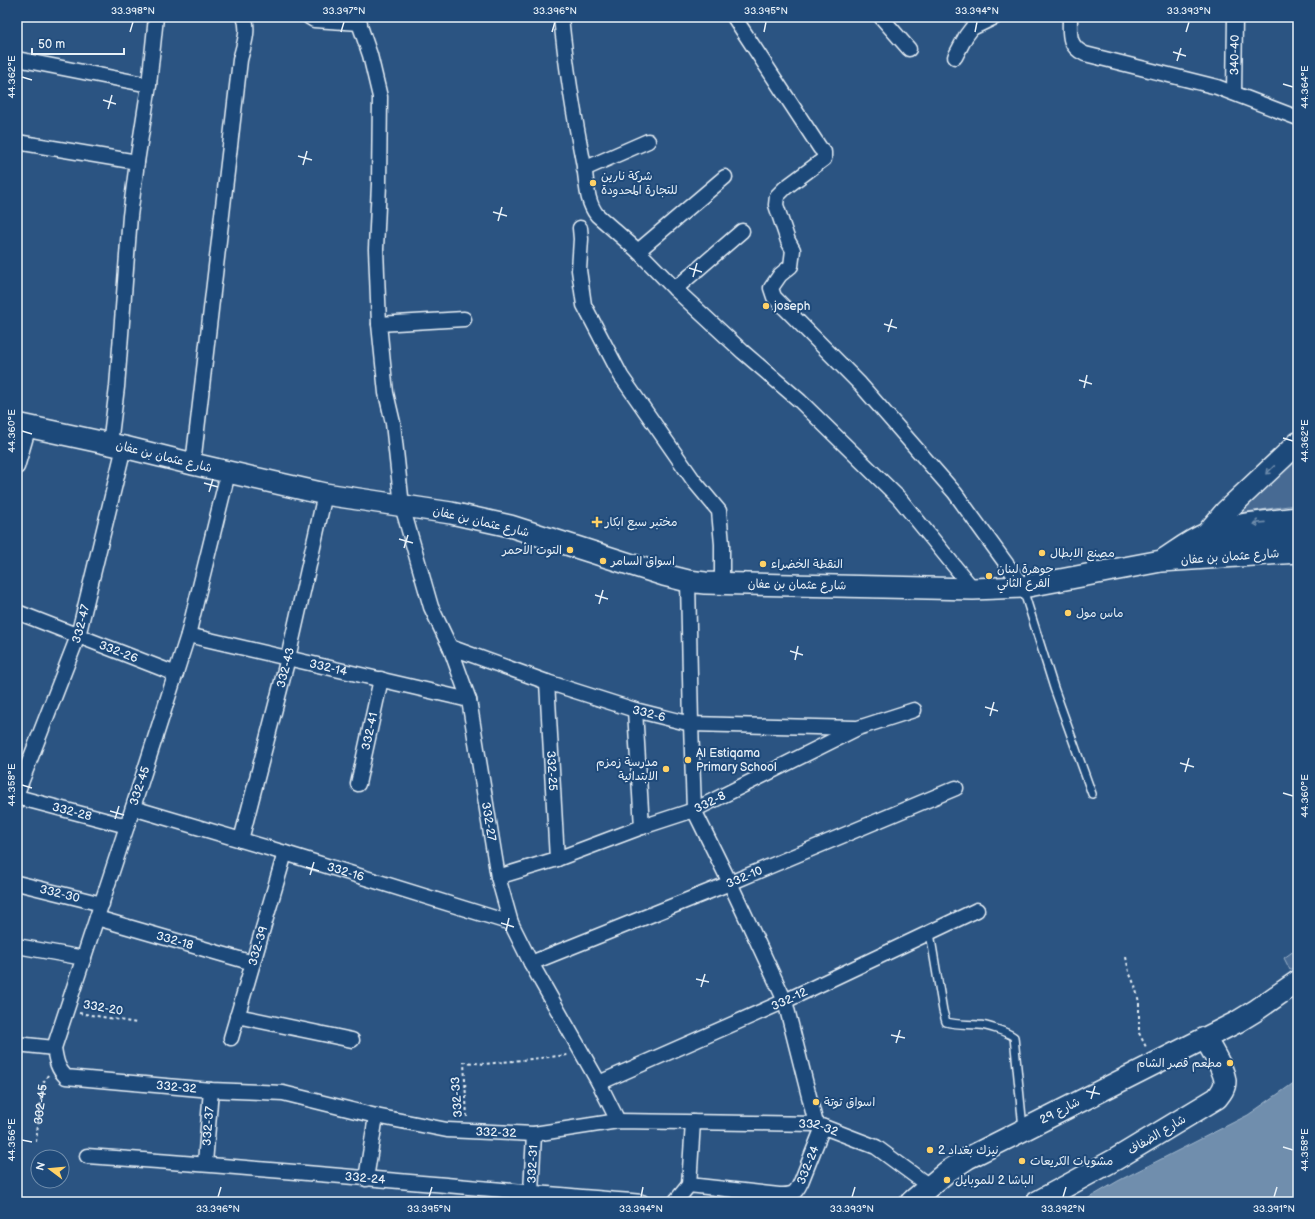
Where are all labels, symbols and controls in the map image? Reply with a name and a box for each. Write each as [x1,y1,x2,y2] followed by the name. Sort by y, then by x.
[111,5,155,17] text: 33.398°N
[322,5,366,17] text: 33.397°N
[533,5,577,17] text: 33.396°N
[744,5,788,17] text: 33.395°N
[955,5,999,17] text: 33.394°N
[1167,5,1211,17] text: 33.393°N
[32,30,124,56] scale bar
[1227,35,1242,75] street label: 340-40
[38,37,65,52] text: 50 m
[6,55,18,99] text: 44.362°E
[1299,65,1311,109] text: 44.364°E
[601,169,678,198] place label: شركة نارين للتجارة المحدودة
[588,178,598,188] marker: شركة نارين للتجارة المحدودة
[773,299,811,314] place label: joseph
[761,301,771,311] marker: joseph
[6,409,18,453] text: 44.360°E
[1299,419,1311,463] text: 44.362°E
[114,438,214,477] street label: شارع عثمان بن عفان
[1265,465,1275,475] one-way arrow
[431,504,531,541] street label: شارع عثمان بن عفان
[604,515,677,531] place label: مختبر سبع ابكار
[592,517,602,527] marker: مختبر سبع ابكار
[1253,519,1266,526] one-way arrow
[501,542,562,558] place label: التوت الأحمر
[565,545,575,555] marker: التوت الأحمر
[1050,546,1115,562] place label: مصنع الابطال
[1180,546,1280,569] street label: شارع عثمان بن عفان
[1037,548,1047,558] marker: مصنع الابطال
[610,554,675,569] place label: اسواق السامر
[598,556,608,566] marker: اسواق السامر
[771,557,843,572] place label: النقطة الخضراء
[758,559,768,569] marker: النقطة الخضراء
[997,562,1054,594] place label: جوهرة لبنان الفرع الثاني
[984,571,994,581] marker: جوهرة لبنان الفرع الثاني
[748,577,846,594] street label: شارع عثمان بن عفان
[68,603,93,645] street label: 332-47
[1076,606,1124,621] place label: ماس مول
[1063,608,1073,618] marker: ماس مول
[97,637,140,666] street label: 332-26
[273,646,298,689] street label: 332-43
[308,656,349,679] street label: 332-14
[631,702,667,725] street label: 332-6
[358,711,381,752] street label: 332-41
[696,746,777,775] place label: Al Estiqama Primary School
[543,750,561,791] street label: 332-25
[596,755,658,784] place label: مدرسة زمزم الابتدائية
[683,755,693,765] marker: Al Estiqama Primary School
[6,763,18,807] text: 44.358°E
[127,764,153,808] street label: 332-45
[661,764,671,774] marker: مدرسة زمزم الابتدائية
[1299,774,1311,818] text: 44.360°E
[692,788,728,816] street label: 332-8
[51,799,94,824] street label: 332-28
[478,801,500,842] street label: 332-27
[325,859,366,885] street label: 332-16
[724,863,765,891] street label: 332-10
[38,881,81,906] street label: 332-30
[245,924,271,967] street label: 332-39
[155,928,195,953] street label: 332-18
[769,984,810,1014] street label: 332-12
[82,997,124,1019] street label: 332-20
[1136,1056,1222,1072] place label: مطعم قصر الشام
[1225,1058,1235,1068] marker: مطعم قصر الشام
[448,1076,466,1118] street label: 332-33
[155,1078,197,1096] street label: 332-32
[31,1083,50,1125] street label: 332-45
[1037,1094,1083,1128] street label: شارع 29
[824,1095,875,1110] place label: اسواق توتة
[811,1097,821,1107] marker: اسواق توتة
[199,1106,217,1146] street label: 332-37
[1125,1112,1189,1159] street label: شارع الضفاف
[798,1116,841,1139] street label: 332-32
[6,1118,18,1162] text: 44.356°E
[475,1124,517,1141] street label: 332-32
[1299,1128,1311,1172] text: 44.358°E
[793,1143,823,1187] street label: 332-24
[938,1143,999,1158] place label: نيزك بغداد 2
[524,1145,541,1184] street label: 332-31
[925,1145,935,1155] marker: نيزك بغداد 2
[30,1149,70,1189] north arrow
[1030,1154,1113,1169] place label: مشويات الكريعات
[1017,1156,1027,1166] marker: مشويات الكريعات
[33,1161,48,1172] text: N
[344,1169,387,1187] street label: 332-24
[955,1173,1034,1188] place label: الباشا 2 للموبايل
[942,1175,952,1185] marker: الباشا 2 للموبايل
[196,1203,240,1215] text: 33.396°N
[407,1203,451,1215] text: 33.395°N
[619,1203,663,1215] text: 33.394°N
[830,1203,874,1215] text: 33.393°N
[1041,1203,1085,1215] text: 33.392°N
[1253,1203,1295,1215] text: 33.391°N

